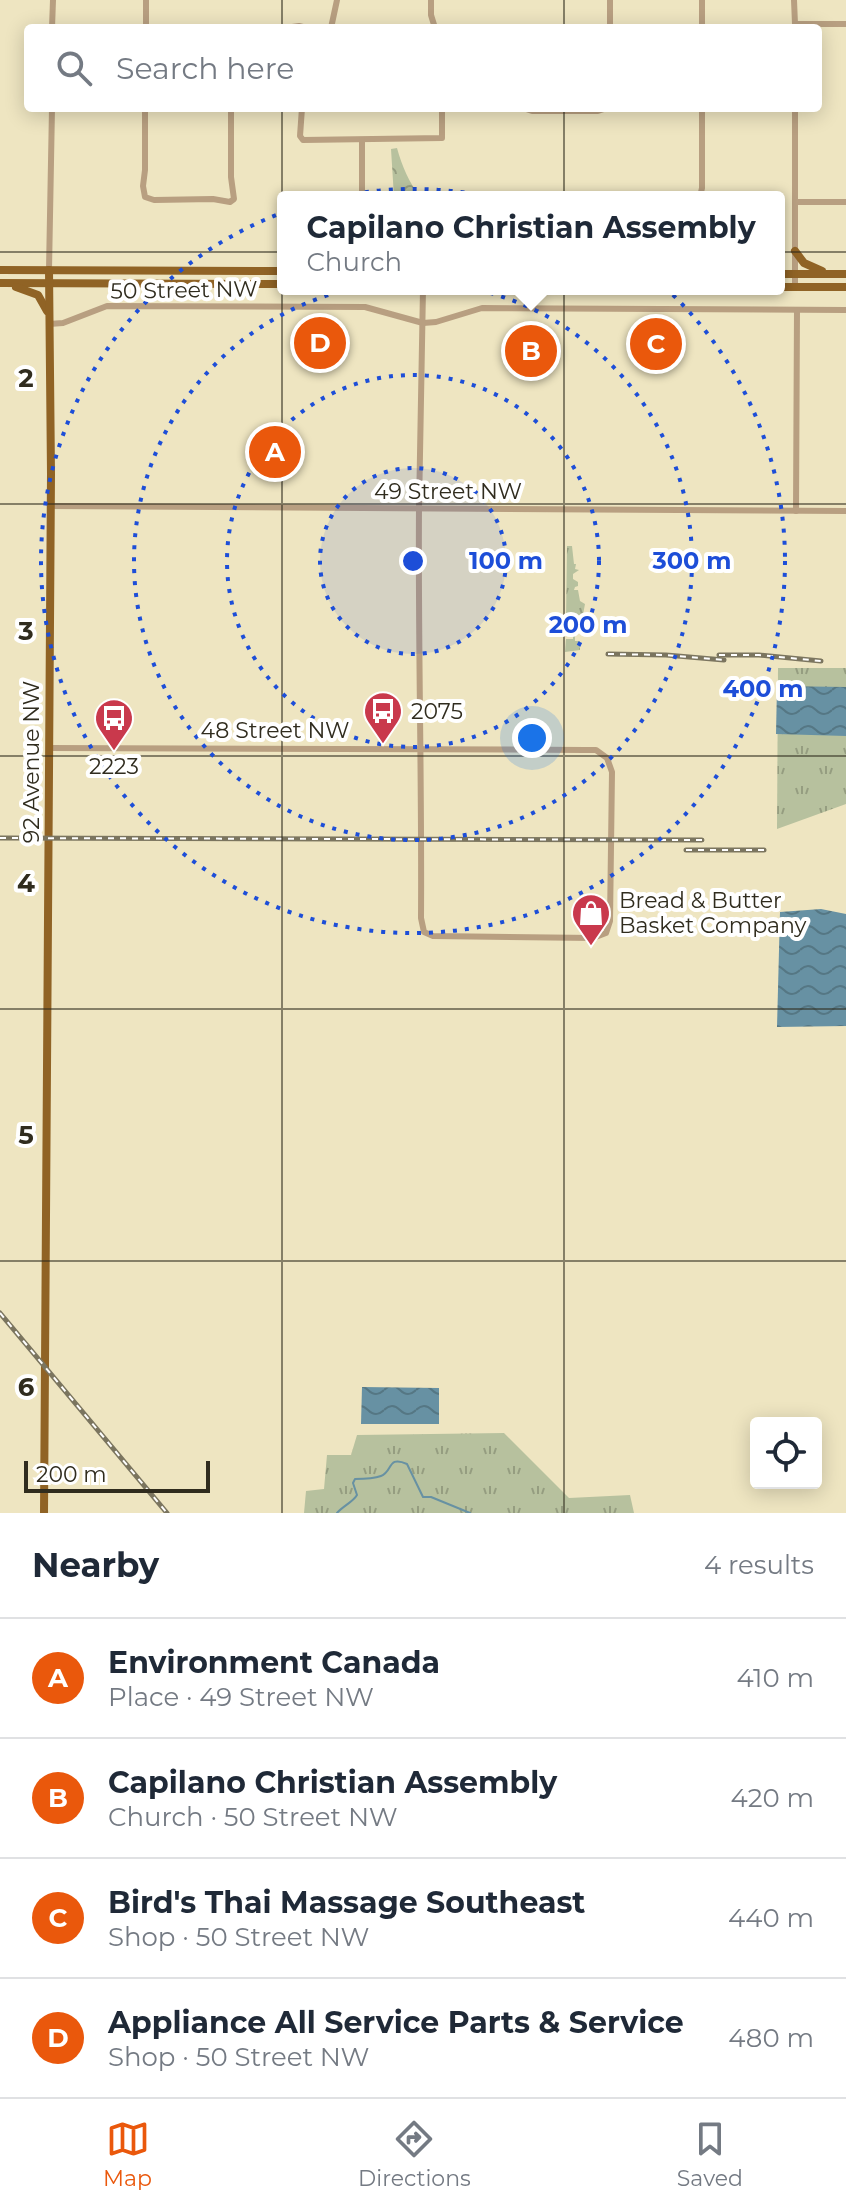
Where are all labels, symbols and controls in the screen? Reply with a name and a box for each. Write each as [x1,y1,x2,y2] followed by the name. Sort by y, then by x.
[24,24,822,112] search box
[52,46,96,90] icon: search
[116,50,294,87] text: Search here
[277,191,785,295] popup
[306,209,756,246] text: Capilano Christian Assembly
[306,246,402,278] text: Church
[110,275,258,305] street label: 50 Street NW
[294,313,346,373] pin: D
[630,314,682,374] pin: C
[505,321,557,381] pin: B
[18,362,34,394] text: 2
[249,422,301,482] pin: A
[374,478,522,505] street label: 49 Street NW
[469,546,543,575] text: 100 m
[652,546,731,575] text: 300 m
[399,547,427,575] centre of rings
[549,610,627,639] text: 200 m
[17,615,34,647] text: 3
[722,674,804,703] text: 400 m
[18,681,45,843] street label: 92 Avenue NW
[362,690,404,745] bus stop icon: 2075
[93,697,135,752] bus stop icon: 2223
[411,698,463,725] place label: 2075
[201,717,349,744] street label: 48 Street NW
[512,718,552,758] your location
[89,753,139,780] place label: 2223
[17,867,35,899] text: 4
[619,887,806,939] place label: Bread & Butter Basket Company
[570,892,612,947] shop icon: Bread & Butter Basket Company
[18,1119,34,1151] text: 5
[18,1371,35,1403] text: 6
[750,1417,822,1489] map controls
[750,1417,822,1489] button: locate
[24,1457,210,1493] scale bar
[36,1461,107,1488] text: 200 m
[32,1544,159,1586] text: Nearby
[704,1549,814,1581] text: 4 results
[108,1644,440,1681] text: Environment Canada
[48,1662,68,1694] text: A
[736,1662,814,1694] text: 410 m
[108,1681,374,1713] text: Place · 49 Street NW
[108,1764,557,1801] text: Capilano Christian Assembly
[48,1782,68,1814] text: B
[731,1782,814,1814] text: 420 m
[108,1801,398,1833] text: Church · 50 Street NW
[108,1884,585,1921] text: Bird's Thai Massage Southeast
[49,1902,67,1934] text: C
[728,1902,814,1934] text: 440 m
[108,1921,369,1953] text: Shop · 50 Street NW
[108,2004,684,2041] text: Appliance All Service Parts & Service
[47,2022,69,2054] text: D
[728,2022,814,2054] text: 480 m
[108,2041,369,2073] text: Shop · 50 Street NW
[103,2117,152,2192] tab: Map
[358,2117,471,2192] tab: Directions
[677,2117,743,2192] tab: Saved

